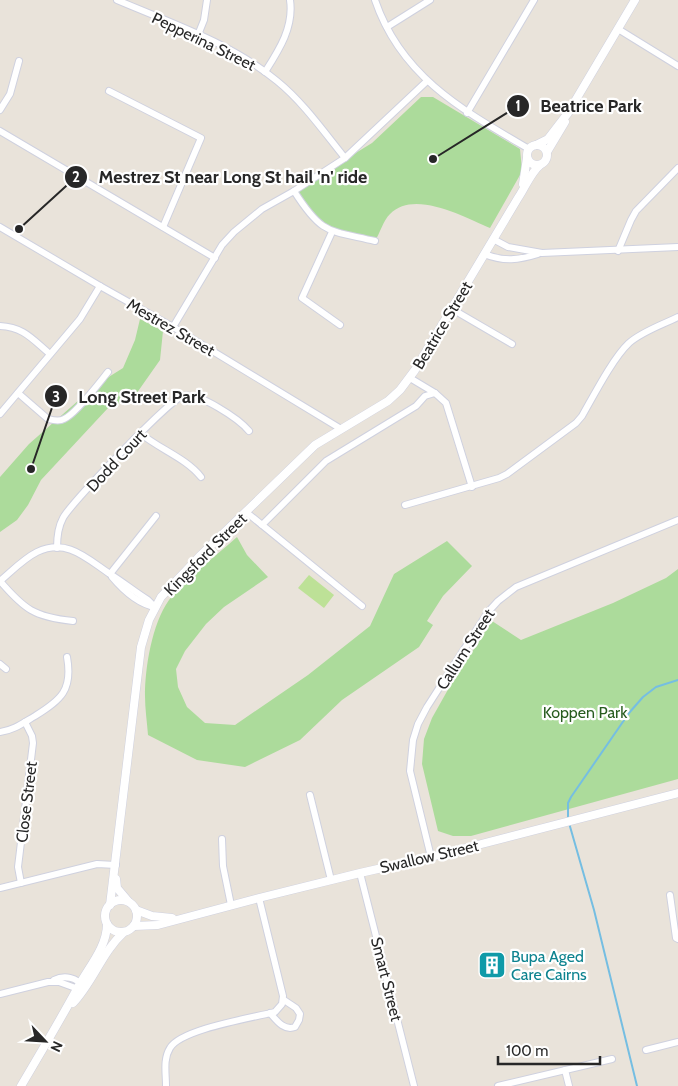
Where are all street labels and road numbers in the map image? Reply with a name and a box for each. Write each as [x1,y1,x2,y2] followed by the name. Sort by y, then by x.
[149,8,259,75] street label: Pepperina Street
[409,277,476,373] street label: Beatrice Street
[123,295,219,361] street label: Mestrez Street
[82,425,151,496] street label: Dodd Court
[160,509,251,600] street label: Kingsford Street
[432,605,499,693] street label: Callum Street
[12,760,41,844] street label: Close Street
[378,836,481,877] street label: Swallow Street
[367,935,406,1024] street label: Smart Street

